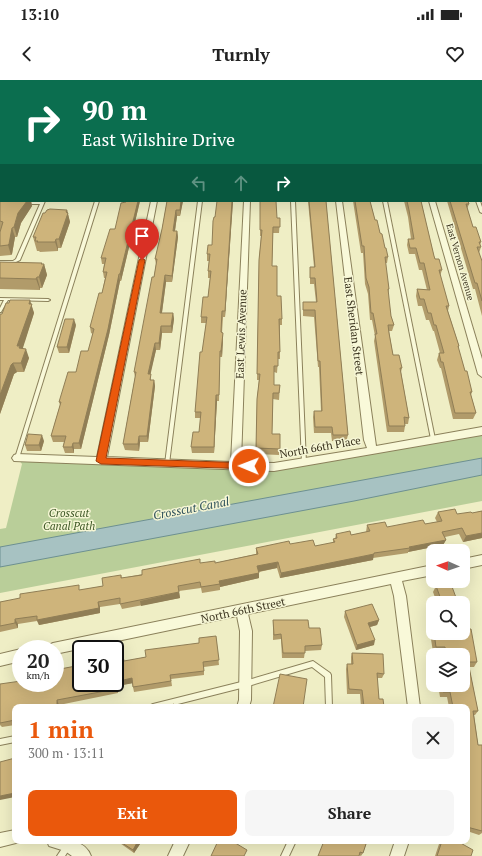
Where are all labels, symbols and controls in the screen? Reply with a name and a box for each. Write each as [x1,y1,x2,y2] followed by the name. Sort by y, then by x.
[20,4,59,24] text: 13:10
[212,42,270,66] text: Turnly
[16,43,38,65] icon: back
[444,43,466,65] icon: heart
[82,91,147,128] text: 90 m
[16,96,68,148] icon: right
[82,127,235,151] text: East Wilshire Drive
[188,172,210,194] icon: left
[230,172,252,194] icon: ahead
[272,172,294,194] icon: right
[125,219,159,260] pin
[443,222,477,302] street label: East Vernon Avenue
[131,225,153,247] icon: arrive
[341,276,367,376] street label: East Sheridan Street
[232,289,250,379] street label: East Lewis Avenue
[278,433,362,461] street label: North 66th Place
[228,445,270,487] position arrow
[152,493,231,523] water label: Crosscut Canal
[43,506,95,533] park label: Crosscut Canal Path
[426,544,470,588] north arrow
[426,544,470,692] map controls
[200,594,286,626] street label: North 66th Street
[426,596,470,640] button: search
[72,640,124,692] speed limit sign: 30
[27,647,49,674] text: 20
[426,648,470,692] button: layers
[26,669,50,682] text: km/h
[28,713,94,745] text: 1 min
[412,717,454,759] button: close
[28,744,105,762] text: 300 m · 13:11
[28,790,237,836] button: Exit
[245,790,454,836] button: Share

